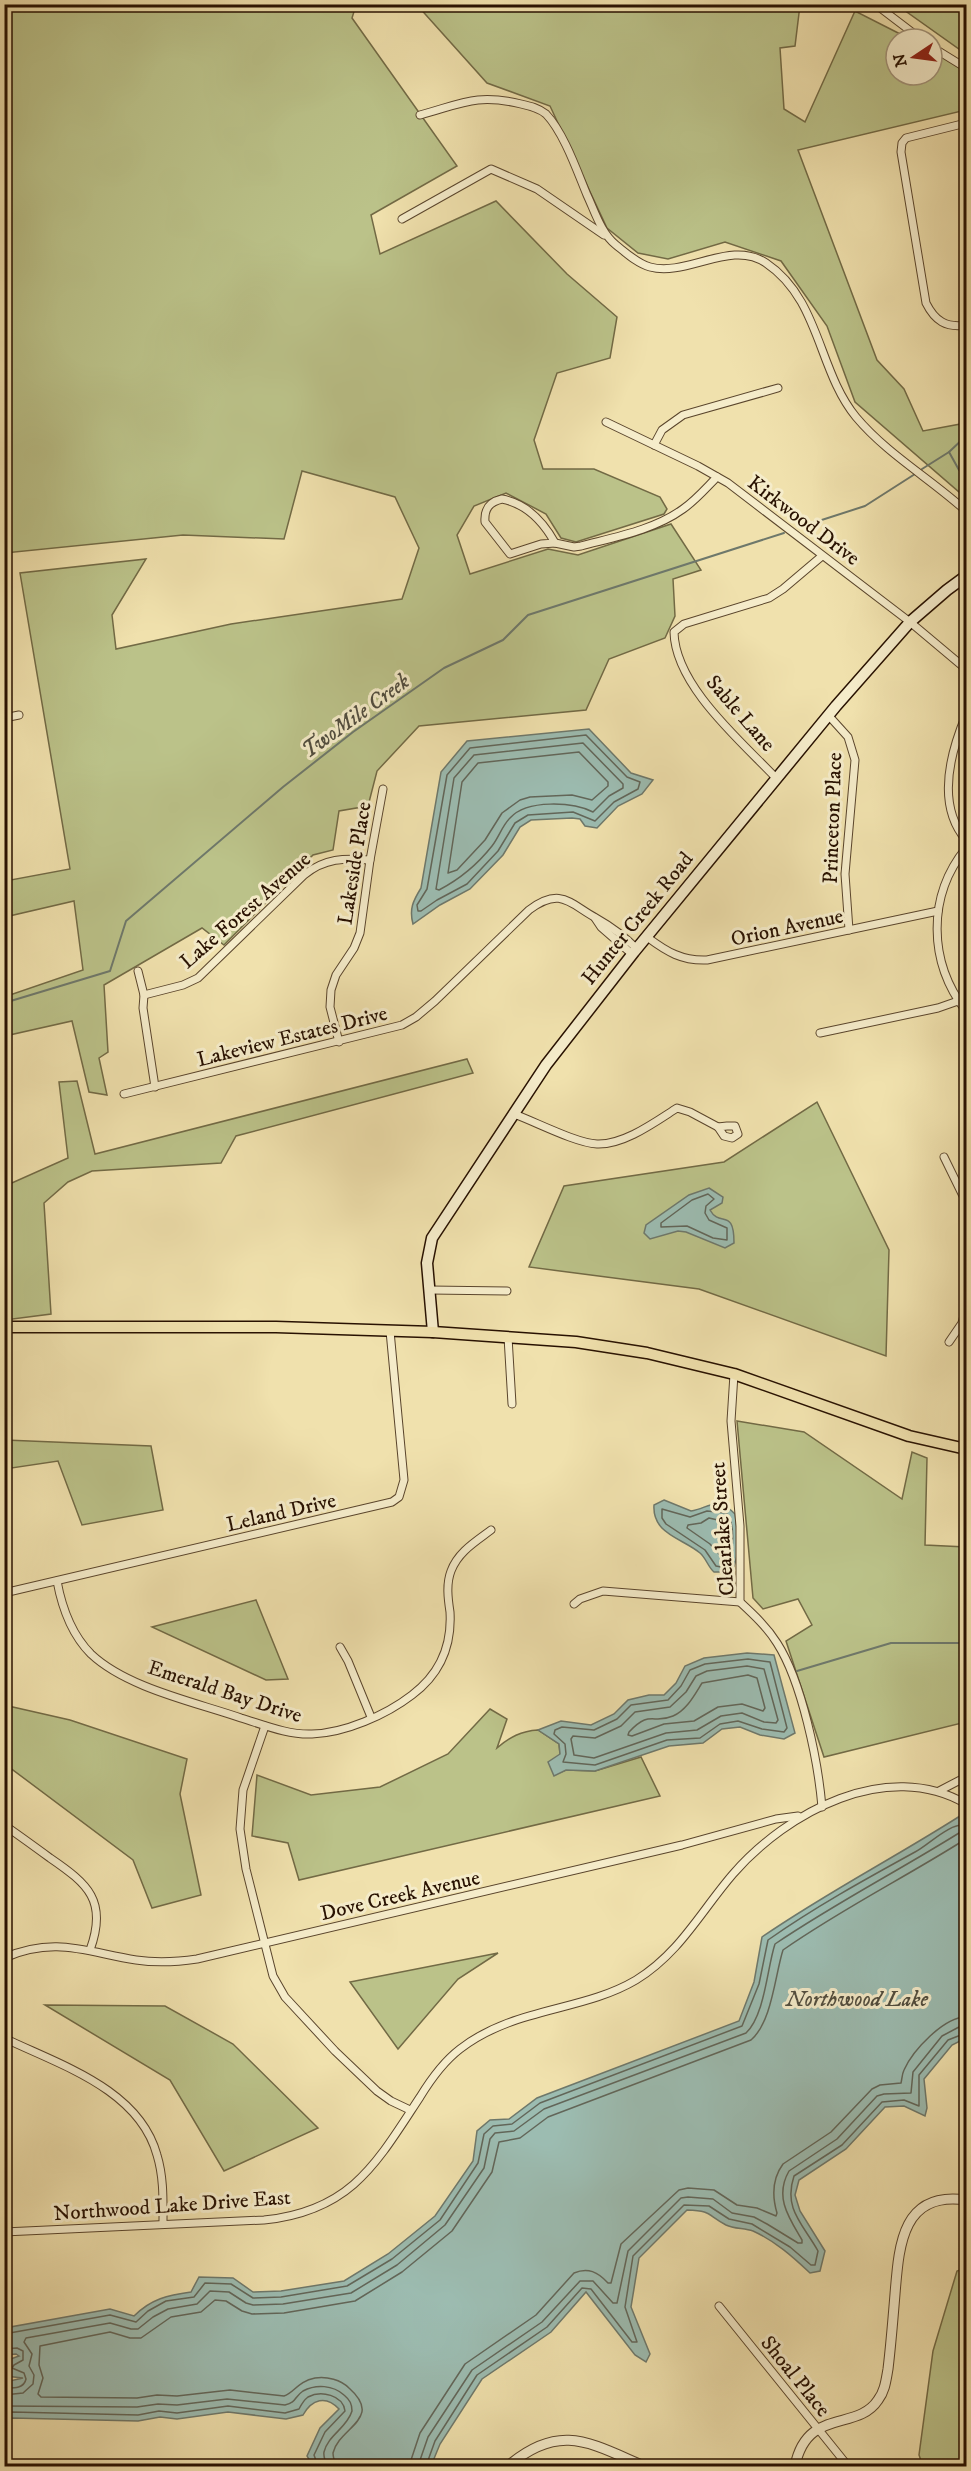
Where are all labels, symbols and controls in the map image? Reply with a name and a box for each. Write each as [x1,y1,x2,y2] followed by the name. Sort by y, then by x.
[884,27,944,87] north arrow
[889,51,912,69] text: N
[742,470,865,572] street label: Kirkwood Drive
[297,668,416,764] water label: TwoMile Creek
[700,670,781,757] street label: Sable Lane
[818,752,848,884] street label: Princeton Place
[332,800,378,927] street label: Lakeside Place
[175,847,317,975] street label: Lake Forest Avenue
[576,847,700,990] street label: Hunter Creek Road
[729,903,846,953] street label: Orion Avenue
[194,1001,391,1073] street label: Lakeview Estates Drive
[705,1461,741,1597] street label: Clearlake Street
[224,1488,339,1538] street label: Leland Drive
[144,1655,305,1729] street label: Emerald Bay Drive
[318,1865,483,1927] street label: Dove Creek Avenue
[784,1986,929,2013] water label: Northwood Lake
[53,2185,292,2227] street label: Northwood Lake Drive East
[755,2331,836,2423] street label: Shoal Place

